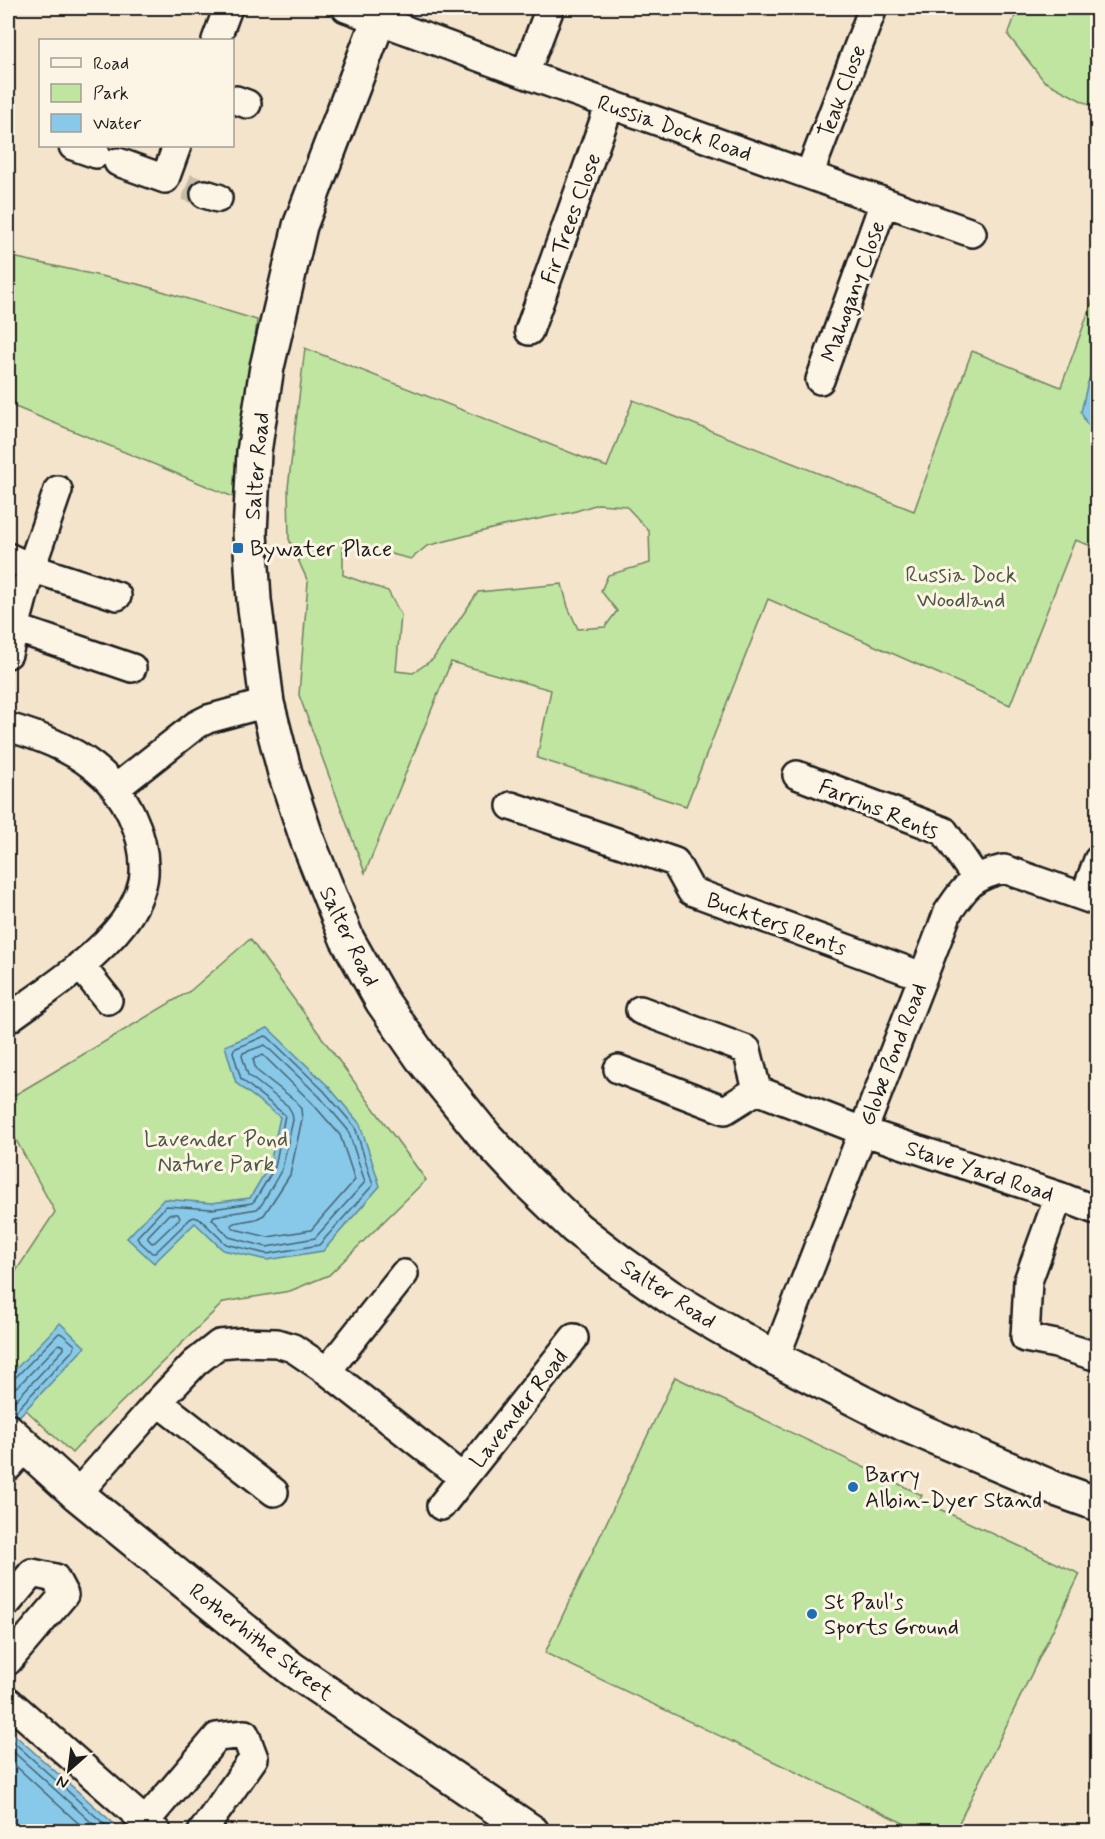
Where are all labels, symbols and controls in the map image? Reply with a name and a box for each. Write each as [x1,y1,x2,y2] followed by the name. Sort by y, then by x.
[39,39,234,147] legend
[812,41,873,142] street label: Teak Close
[93,52,129,76] text: Road
[93,82,129,106] text: Park
[593,89,755,168] street label: Russia Dock Road
[93,112,142,136] text: Water
[535,149,608,288] street label: Fir Trees Close
[815,217,893,366] street label: Mahogany Close
[239,411,277,521] street label: Salter Road
[250,536,392,564] place label: Bywater Place
[231,541,245,555] marker: Bywater Place
[905,562,1017,615] park label: Russia Dock Woodland
[814,773,943,847] street label: Farrins Rents
[312,882,384,992] street label: Salter Road
[703,887,850,963] street label: Buckters Rents
[854,980,934,1130] street label: Globe Pond Road
[144,1126,288,1179] park label: Lavender Pond Nature Park
[902,1135,1057,1209] street label: Stave Yard Road
[615,1254,721,1336] street label: Salter Road
[464,1344,575,1474] street label: Lavender Road
[865,1462,1042,1515] place label: Barry Albin-Dyer Stand
[846,1480,860,1494] marker: Barry Albin-Dyer Stand
[183,1577,339,1708] street label: Rotherhithe Street
[824,1589,959,1642] place label: St Paul's Sports Ground
[805,1607,819,1621] marker: St Paul's Sports Ground
[39,1740,99,1800] north arrow
[53,1770,72,1794] text: N

